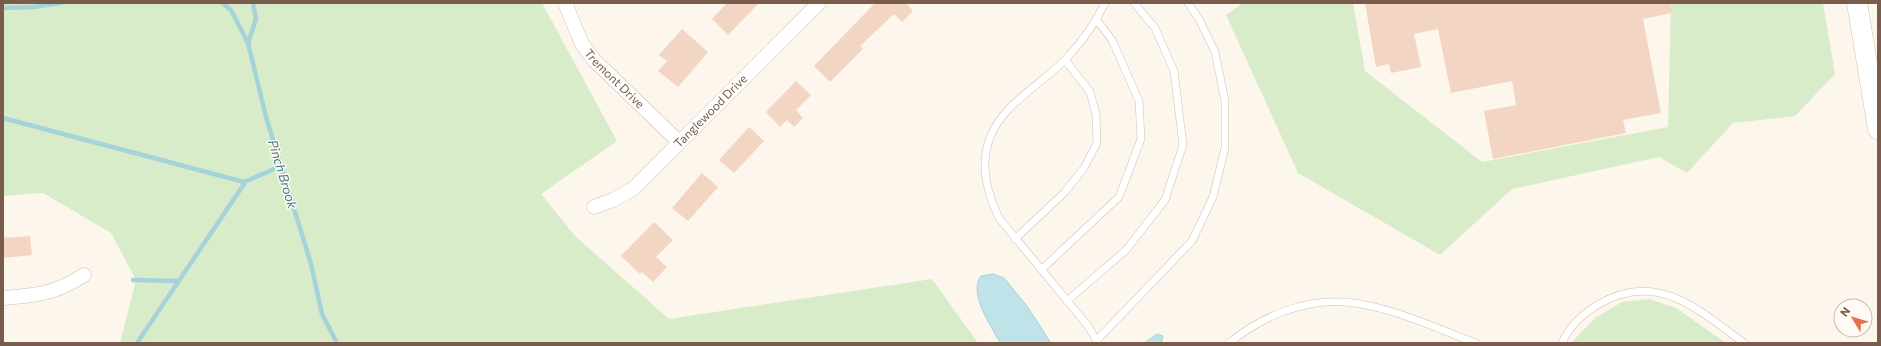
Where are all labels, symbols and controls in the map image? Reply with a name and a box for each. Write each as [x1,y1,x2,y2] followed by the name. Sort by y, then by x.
[582,46,648,111] street label: Tremont Drive
[671,71,749,150] street label: Tanglewood Drive
[265,138,301,211] water label: Pinch Brook
[1833,298,1873,338] north arrow
[1837,304,1852,319] text: N

